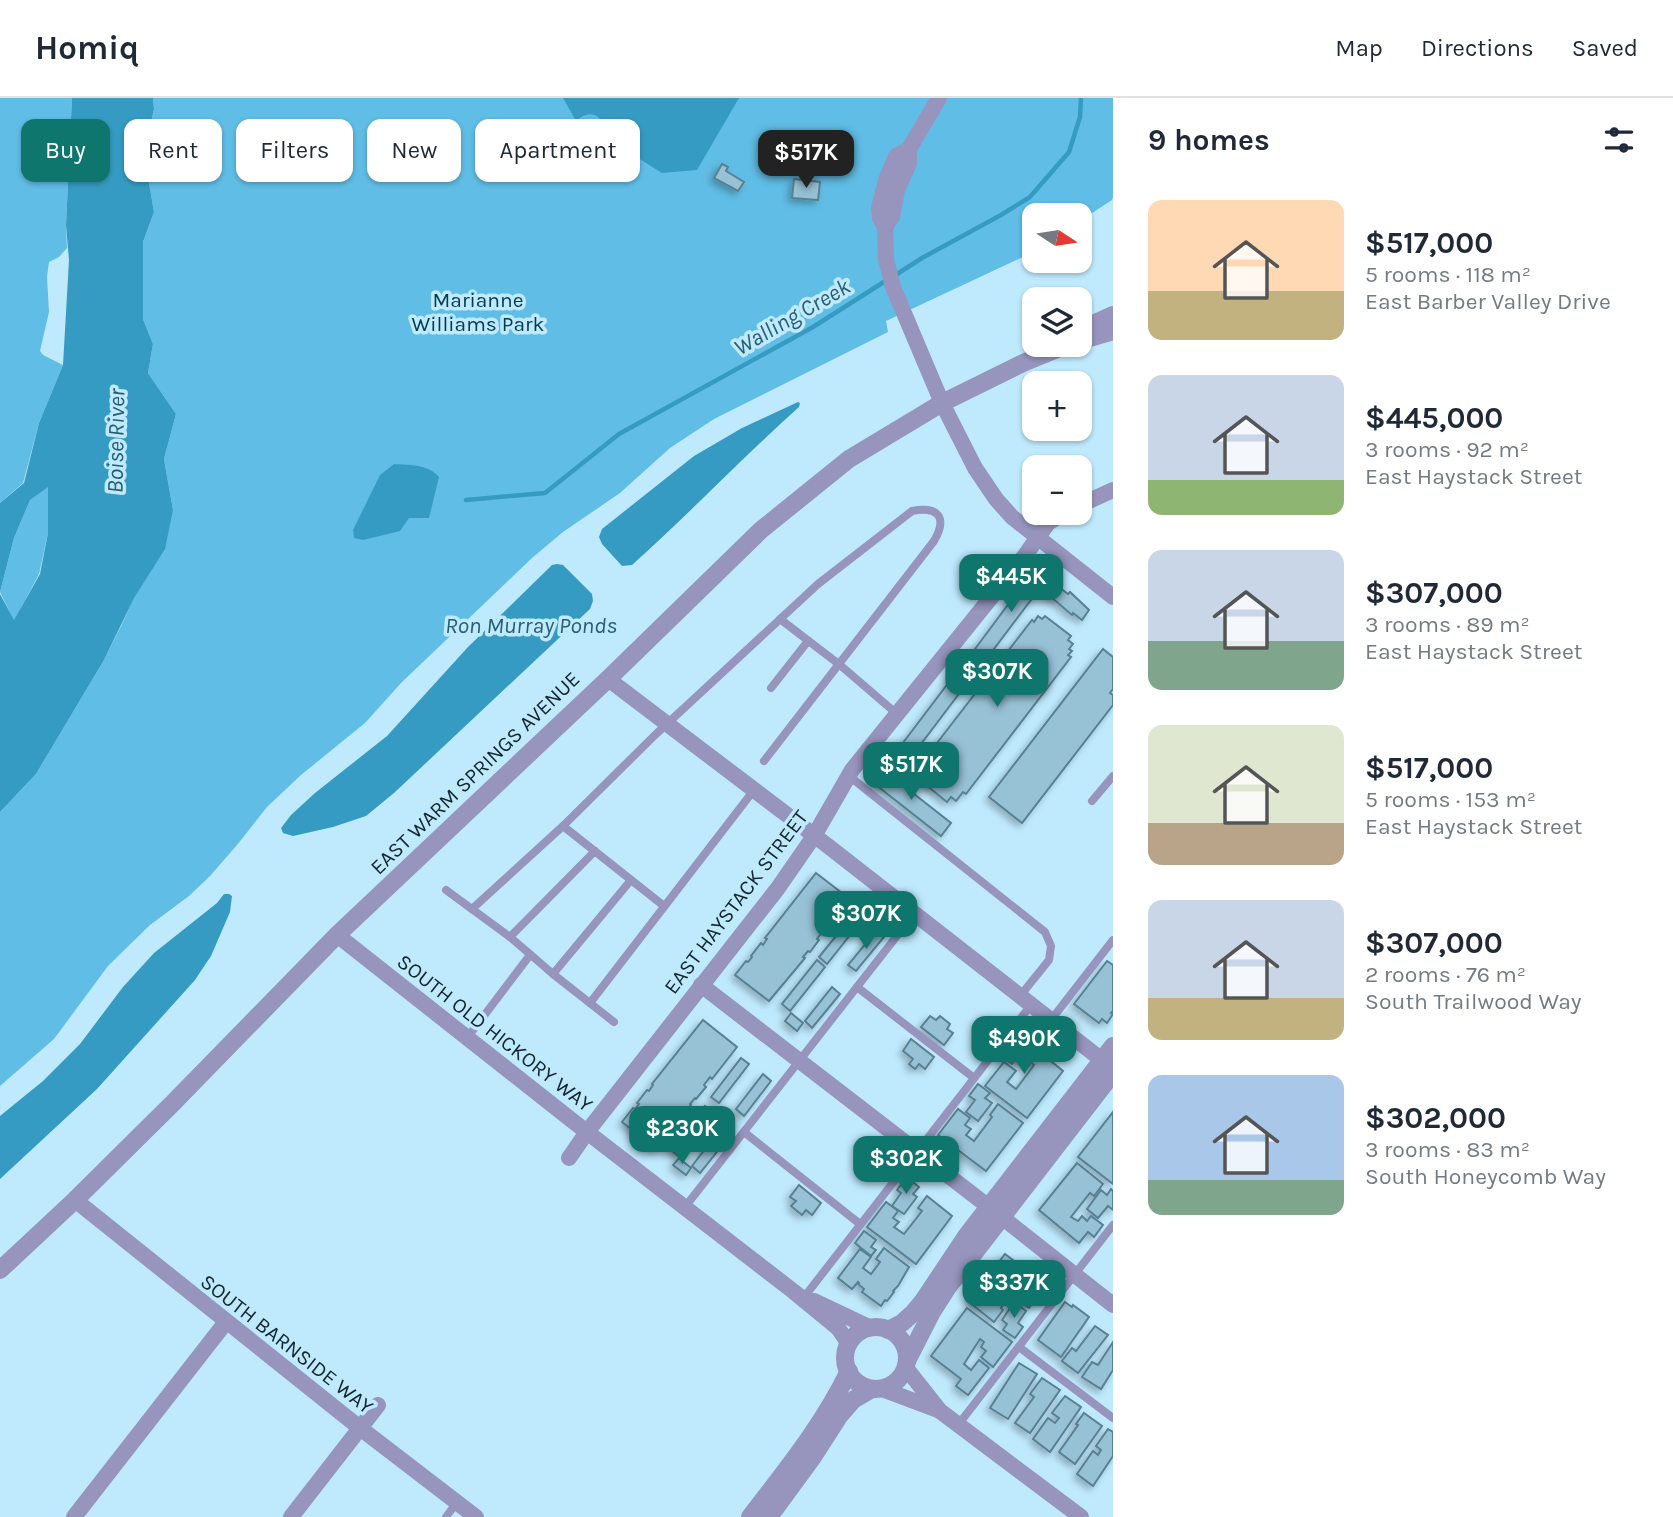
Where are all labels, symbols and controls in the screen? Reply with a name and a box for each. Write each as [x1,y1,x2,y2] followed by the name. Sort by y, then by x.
[35,29,139,67] text: Homiq
[1335,34,1383,62] text: Map
[1421,34,1534,62] text: Directions
[1572,34,1638,62] text: Saved
[21,119,110,182] chip: Buy
[124,119,222,182] chip: Rent
[236,119,353,182] chip: Filters
[367,119,461,182] chip: New
[475,119,640,182] chip: Apartment
[1600,121,1638,159] icon: filters
[1148,122,1270,158] text: 9 homes
[757,130,855,190] pin: $517K
[774,139,838,166] text: $517K
[1022,203,1092,273] north arrow
[1022,203,1092,525] map controls
[1365,225,1493,261] text: $517,000
[1204,228,1288,312] icon: home
[1365,261,1531,288] text: 5 rooms · 118 m²
[729,273,855,361] water label: Walling Creek
[1022,287,1092,357] button: layers
[412,288,545,336] park label: Marianne Williams Park
[1365,288,1611,315] text: East Barber Valley Drive
[1022,371,1092,441] button: +
[102,387,130,494] water label: Boise River
[1365,400,1503,436] text: $445,000
[1204,403,1288,487] icon: home
[1365,436,1529,463] text: 3 rooms · 92 m²
[1022,455,1092,525] button: −
[1365,463,1582,490] text: East Haystack Street
[962,554,1060,614] pin: $445K
[975,563,1047,590] text: $445K
[1365,575,1503,611] text: $307,000
[1204,578,1288,662] icon: home
[1365,611,1530,638] text: 3 rooms · 89 m²
[445,612,617,639] water label: Ron Murray Ponds
[1365,638,1582,665] text: East Haystack Street
[948,650,1046,709] pin: $307K
[961,658,1033,685] text: $307K
[365,667,585,879] street label: EAST WARM SPRINGS AVENUE
[862,742,960,802] pin: $517K
[1365,750,1493,786] text: $517,000
[879,751,943,778] text: $517K
[1204,753,1288,837] icon: home
[1365,786,1536,813] text: 5 rooms · 153 m²
[659,805,813,999] street label: EAST HAYSTACK STREET
[1365,813,1582,840] text: East Haystack Street
[817,892,915,951] pin: $307K
[830,900,902,927] text: $307K
[1365,925,1503,961] text: $307,000
[1204,928,1288,1012] icon: home
[393,949,598,1117] street label: SOUTH OLD HICKORY WAY
[1365,961,1526,988] text: 2 rooms · 76 m²
[1365,988,1582,1015] text: South Trailwood Way
[975,1016,1073,1076] pin: $490K
[987,1025,1061,1052] text: $490K
[1365,1100,1506,1136] text: $302,000
[1204,1103,1288,1187] icon: home
[633,1107,731,1166] pin: $230K
[645,1115,719,1142] text: $230K
[857,1136,955,1196] pin: $302K
[1365,1136,1530,1163] text: 3 rooms · 83 m²
[869,1145,943,1172] text: $302K
[1365,1163,1606,1190] text: South Honeycomb Way
[965,1260,1063,1320] pin: $337K
[196,1269,378,1419] street label: SOUTH BARNSIDE WAY
[979,1269,1049,1296] text: $337K

